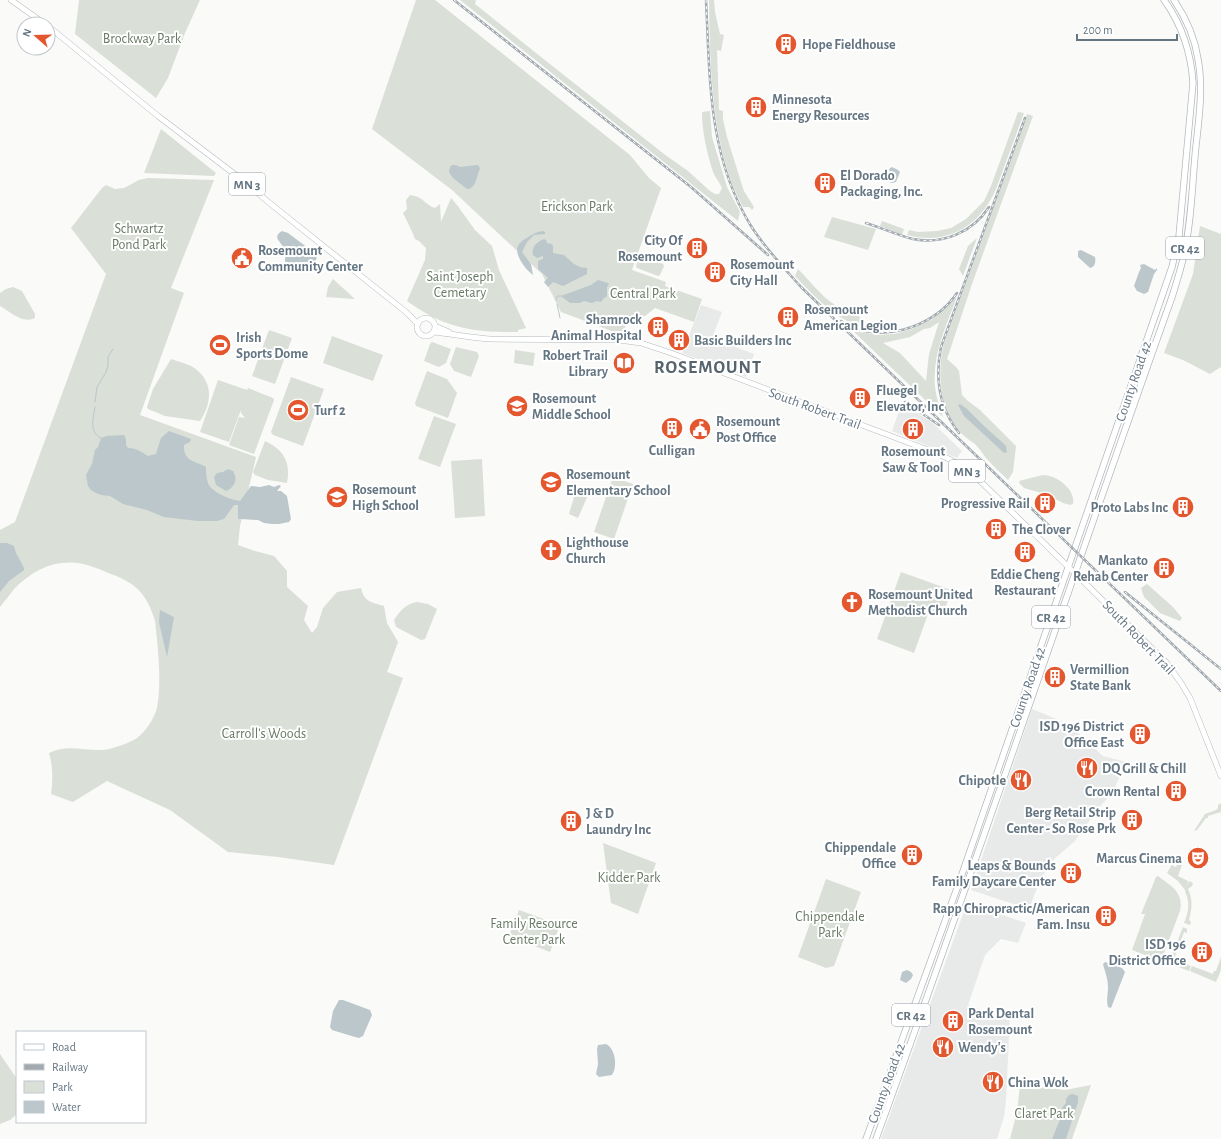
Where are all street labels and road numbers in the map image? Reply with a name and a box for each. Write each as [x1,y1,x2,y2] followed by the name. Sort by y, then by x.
[229,173,265,195] road number: MN 3
[1166,237,1204,259] road number: CR 42
[1114,339,1154,423] street label: County Road 42
[767,386,863,432] street label: South Robert Trail
[949,460,985,482] road number: MN 3
[1100,598,1177,678] street label: South Robert Trail
[1032,606,1070,628] road number: CR 42
[1008,645,1048,729] street label: County Road 42
[892,1004,930,1026] road number: CR 42
[866,1041,908,1125] street label: County Road 42

